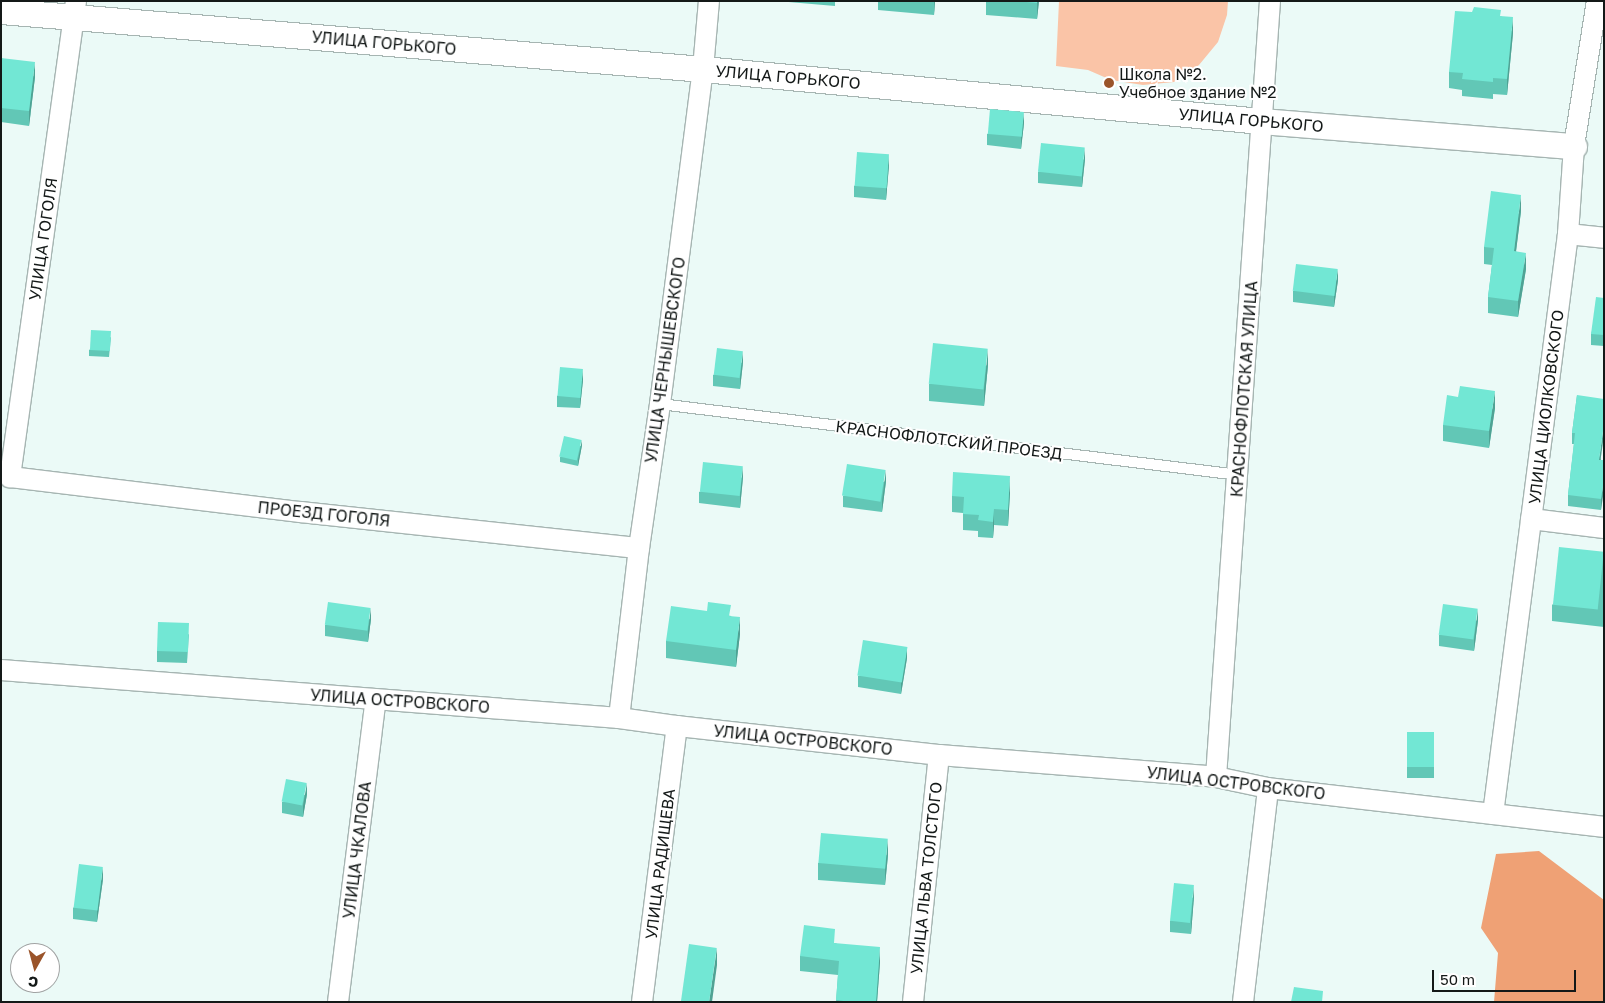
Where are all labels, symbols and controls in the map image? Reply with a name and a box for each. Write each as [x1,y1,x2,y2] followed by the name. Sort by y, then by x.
[311,27,457,59] street label: УЛИЦА ГОРЬКОГО
[715,61,861,93] street label: УЛИЦА ГОРЬКОГО
[1119,64,1277,102] place label: Школа №2. Учебное здание №2
[1103,77,1115,89] marker: Школа №2. Учебное здание №2
[1178,104,1324,136] street label: УЛИЦА ГОРЬКОГО
[25,176,61,302] street label: УЛИЦА ГОГОЛЯ
[641,256,689,464] street label: УЛИЦА ЧЕРНЫШЕВСКОГО
[1227,280,1261,498] street label: КРАСНОФЛОТСКАЯ УЛИЦА
[1525,309,1567,505] street label: УЛИЦА ЦИОЛКОВСКОГО
[835,417,1063,463] street label: КРАСНОФЛОТСКИЙ ПРОЕЗД
[257,497,391,531] street label: ПРОЕЗД ГОГОЛЯ
[310,685,490,717] street label: УЛИЦА ОСТРОВСКОГО
[712,721,894,759] street label: УЛИЦА ОСТРОВСКОГО
[1145,762,1327,804] street label: УЛИЦА ОСТРОВСКОГО
[339,780,375,920] street label: УЛИЦА ЧКАЛОВА
[906,781,946,975] street label: УЛИЦА ЛЬВА ТОЛСТОГО
[641,787,679,941] street label: УЛИЦА РАДИЩЕВА
[10,943,60,993] north arrow
[1435,960,1579,992] scale bar
[1440,970,1475,988] text: 50 m
[27,973,39,991] text: С

